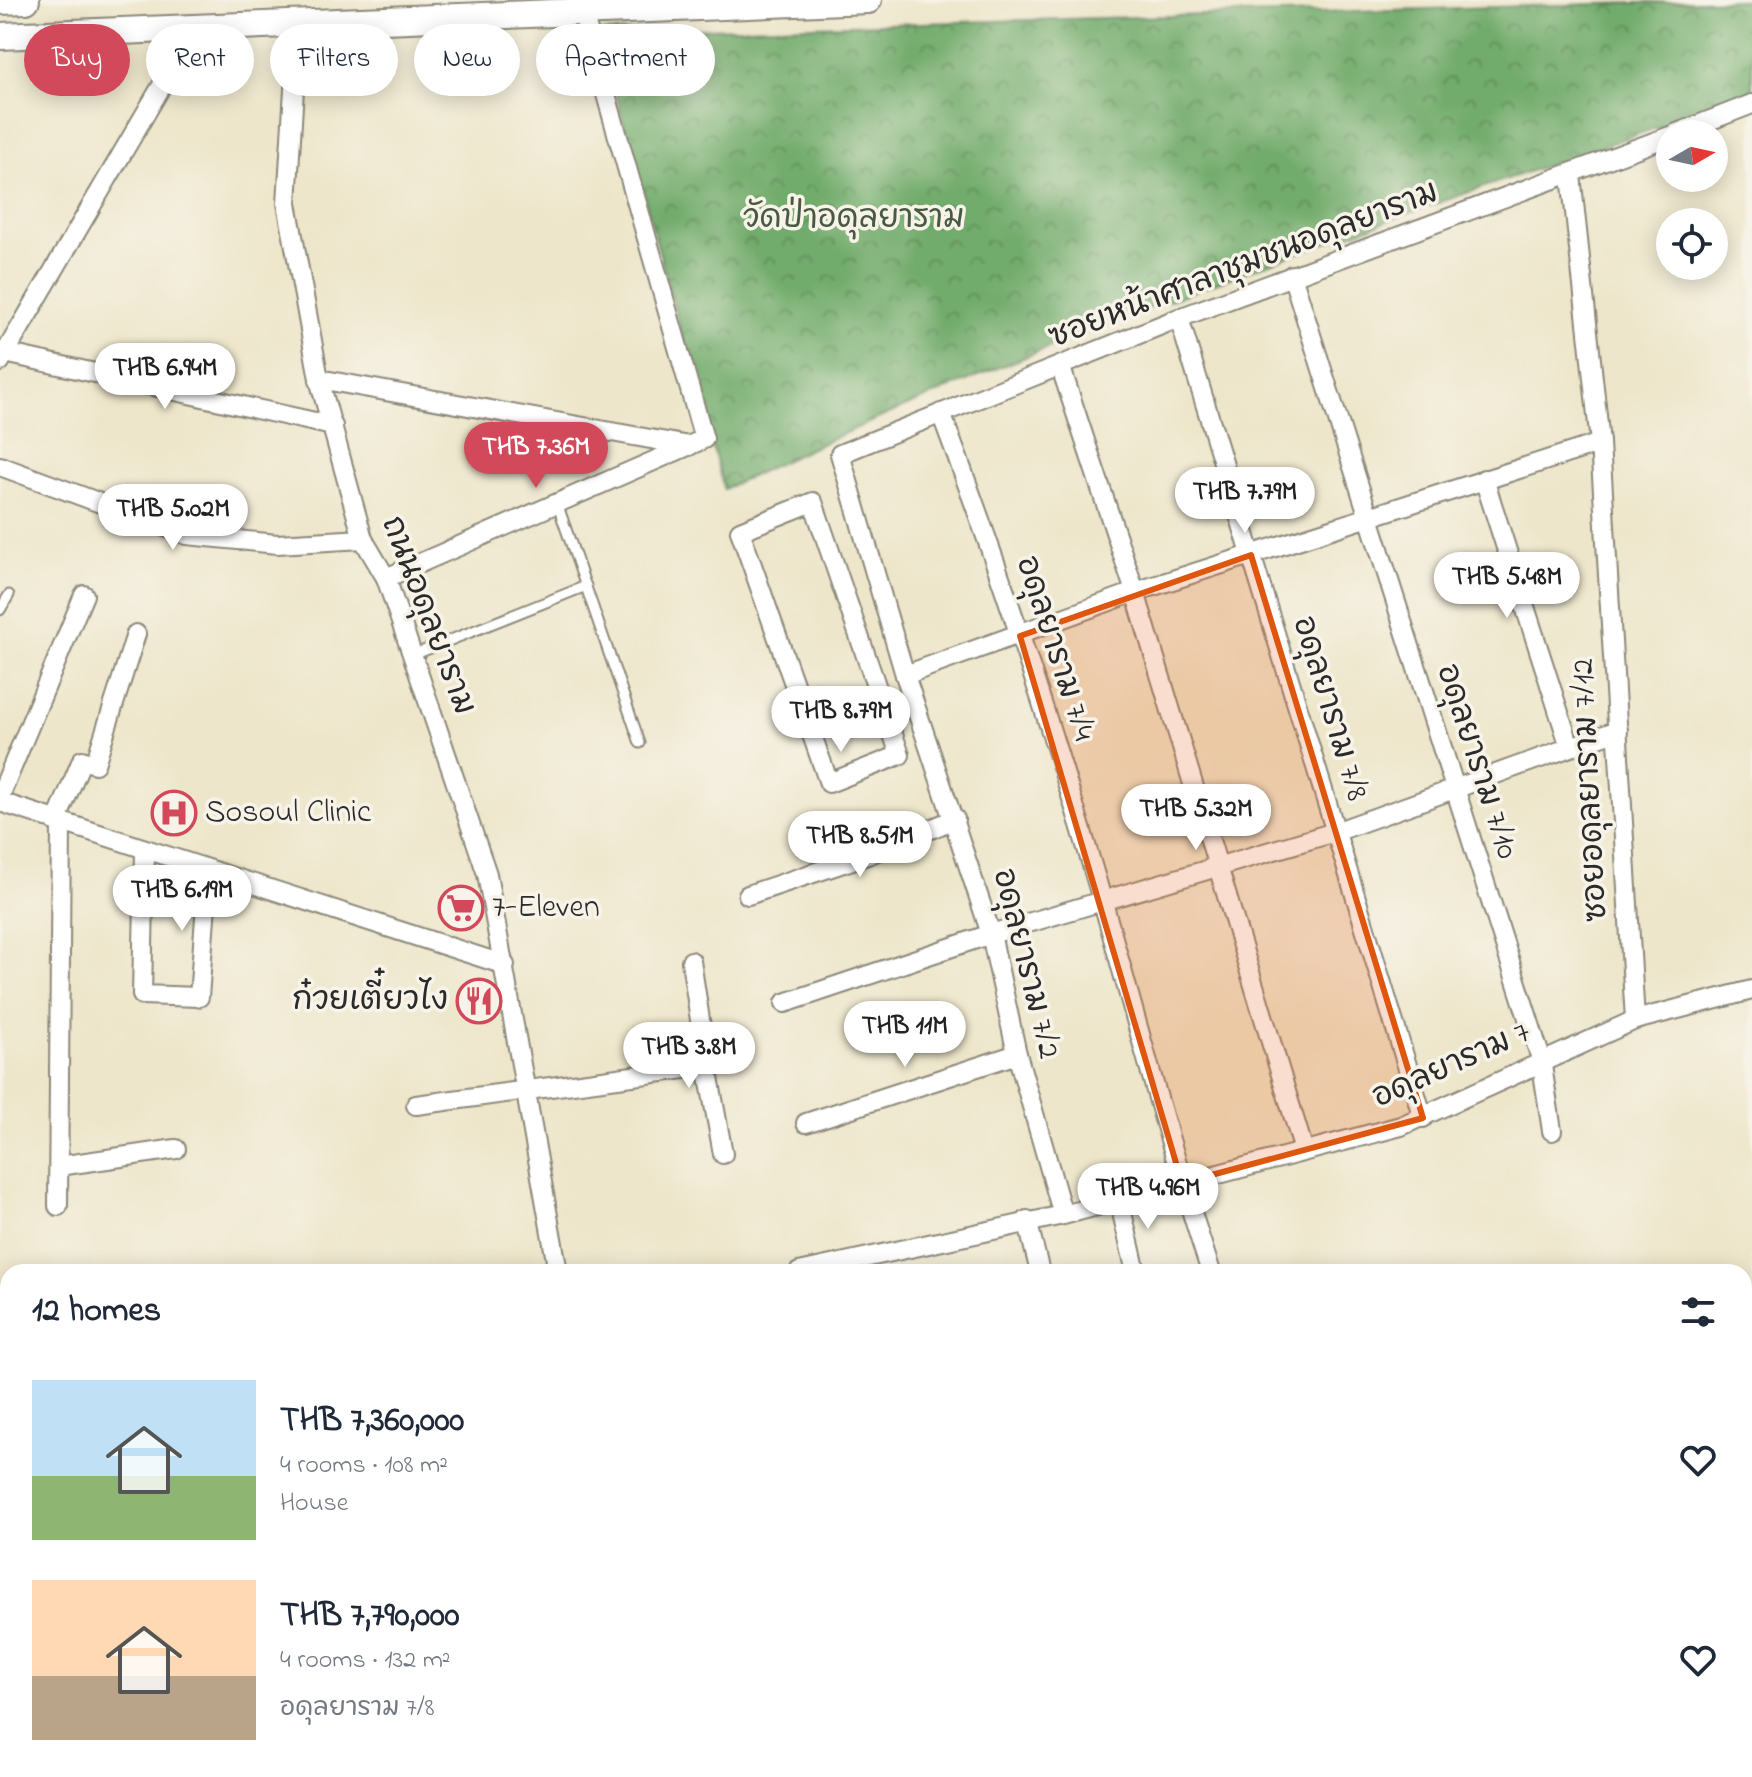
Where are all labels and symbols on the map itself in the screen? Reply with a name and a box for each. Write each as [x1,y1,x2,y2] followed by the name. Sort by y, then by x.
[1656,120,1728,192] north arrow
[1042,169,1446,362] street label: ซอยหน้าศาลาชุมชนอดุลยาราม
[743,196,965,243] park label: วัดป่าอดุลยาราม
[73,343,257,411] pin: THB 6.94M
[444,422,628,490] pin: THB 7.36M
[1153,467,1337,535] pin: THB 7.79M
[81,484,265,552] pin: THB 5.02M
[367,510,487,722] street label: ถนนอดุลยาราม
[1002,551,1106,747] street label: อดุลยาราม 7/4
[1415,552,1599,620] pin: THB 5.48M
[1279,611,1379,807] street label: อดุลยาราม 7/8
[1561,657,1621,923] street label: ซอยอดุลยาราม 7/12
[1422,659,1530,865] street label: อดุลยาราม 7/10
[749,686,933,754] pin: THB 8.79M
[1104,784,1288,852] pin: THB 5.32M
[150,789,198,837] hospital icon: Sosoul Clinic
[205,790,372,837] place label: Sosoul Clinic
[768,811,952,879] pin: THB 8.51M
[979,864,1071,1064] street label: อดุลยาราม 7/2
[90,865,274,933] pin: THB 6.19M
[437,884,485,932] supermarket icon: 7-Eleven
[492,885,600,932] place label: 7-Eleven
[292,967,448,1025] place label: ก๋วยเตี๋ยวไง
[455,977,503,1025] restaurant icon: ก๋วยเตี๋ยวไง
[831,1001,979,1069] pin: THB 11M
[1366,1010,1538,1122] street label: อดุลยาราม 7
[606,1022,772,1090] pin: THB 3.8M
[1056,1163,1240,1231] pin: THB 4.96M

